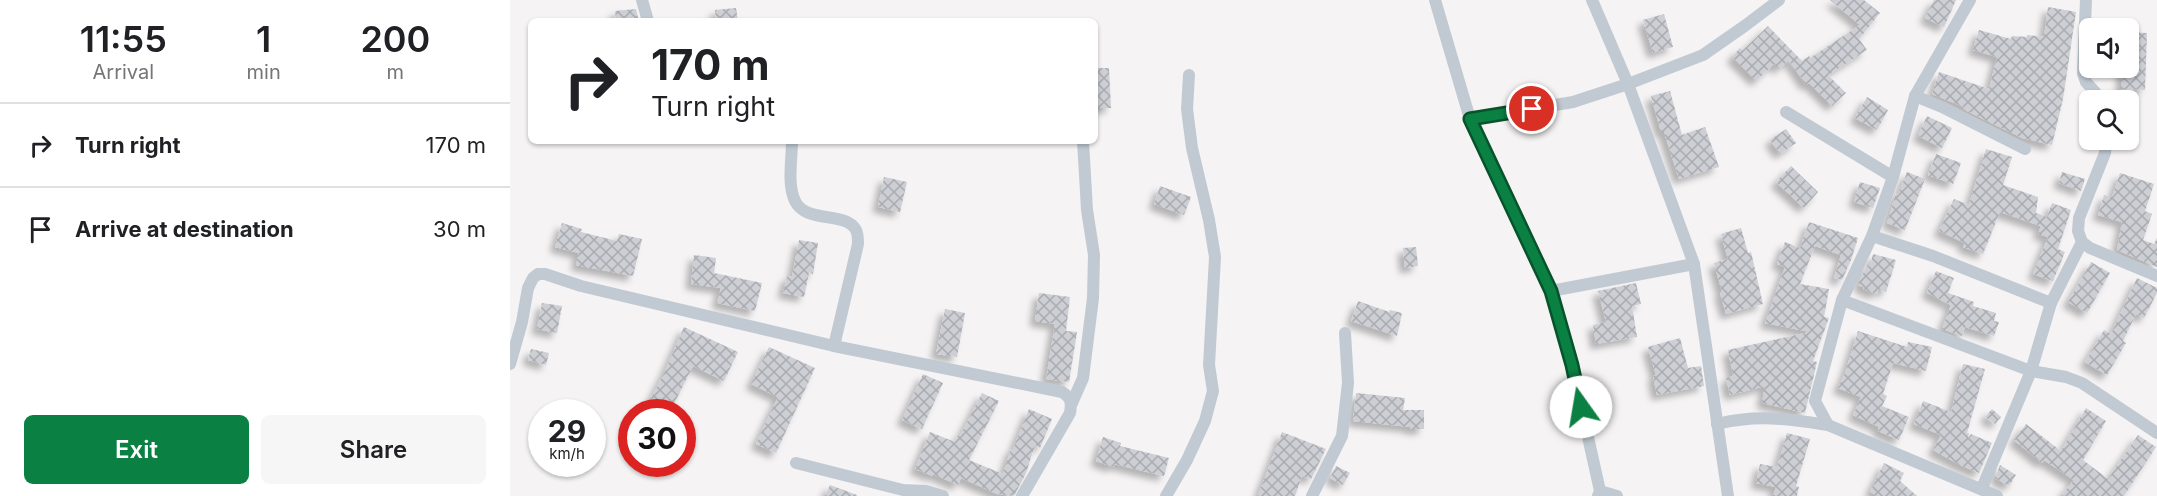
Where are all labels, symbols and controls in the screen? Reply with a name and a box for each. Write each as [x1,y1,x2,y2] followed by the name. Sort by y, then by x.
[80,17,167,61] text: 11:55
[256,17,271,61] text: 1
[360,17,430,61] text: 200
[2079,18,2139,150] map controls
[2079,18,2139,78] button: sound
[651,39,769,90] text: 170 m
[552,42,630,120] icon: right
[92,60,154,84] text: Arrival
[247,60,281,84] text: min
[387,60,404,84] text: m
[1506,83,1557,134] pin
[651,90,775,123] text: Turn right
[2079,90,2139,150] button: search
[1515,92,1548,125] icon: arrive
[24,129,57,162] icon: right
[75,132,181,158] text: Turn right
[426,132,486,158] text: 170 m
[24,213,57,246] icon: arrive
[75,216,294,242] text: Arrive at destination
[433,216,486,242] text: 30 m
[1549,375,1613,439] position arrow
[618,399,696,477] speed limit sign: 30
[548,413,586,449] text: 29
[24,415,249,484] button: Exit
[261,415,486,484] button: Share
[549,444,585,463] text: km/h

